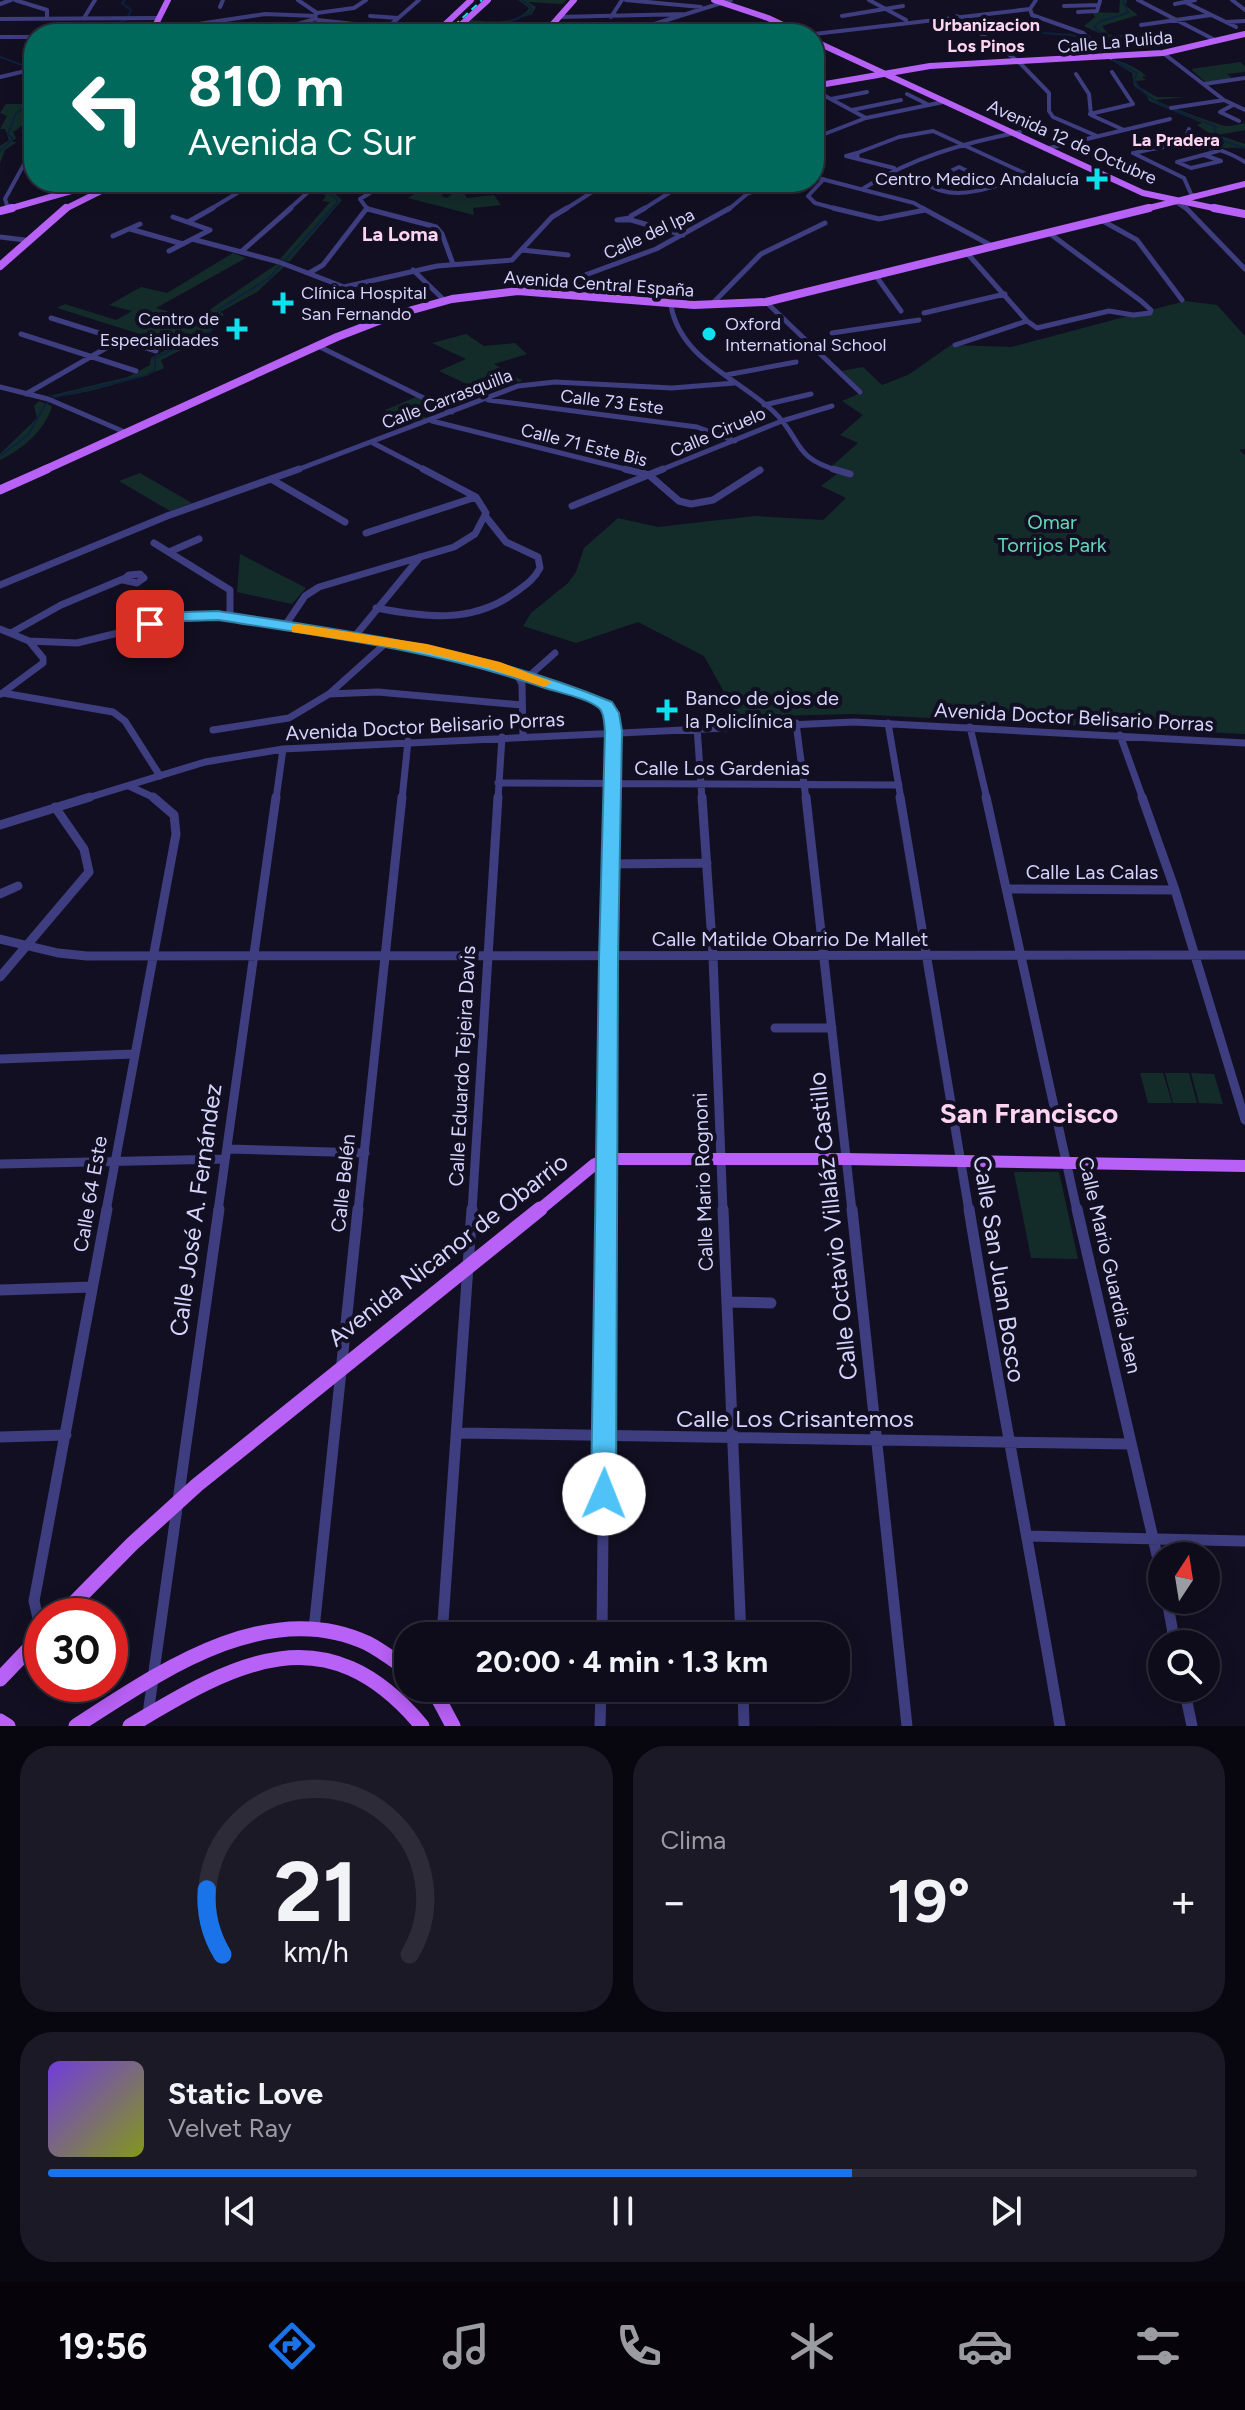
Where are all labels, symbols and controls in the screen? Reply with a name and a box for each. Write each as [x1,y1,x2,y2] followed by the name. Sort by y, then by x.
[932,14,1040,57] district label: Urbanizacion Los Pinos
[1056,26,1174,58] street label: Calle La Pulida
[188,53,344,120] text: 810 m
[56,56,160,160] icon: left
[984,95,1160,189] street label: Avenida 12 de Octubre
[188,121,416,164] text: Avenida C Sur
[1132,129,1220,151] district label: La Pradera
[875,168,1079,190] place label: Centro Medico Andalucía
[1086,168,1108,190] marker: Centro Medico Andalucía
[600,203,698,265] street label: Calle del Ipa
[362,222,438,246] district label: La Loma
[503,266,695,302] street label: Avenida Central España
[301,282,427,325] place label: Clínica Hospital San Fernando
[272,292,294,314] marker: Clínica Hospital San Fernando
[100,308,219,351] place label: Centro de Especialidades
[725,313,887,356] place label: Oxford International School
[226,318,248,340] marker: Centro de Especialidades
[700,325,718,343] marker: Oxford International School
[379,364,515,434] street label: Calle Carrasquilla
[559,385,665,419] street label: Calle 73 Este
[667,402,769,462] street label: Calle Ciruelo
[518,419,650,471] street label: Calle 71 Este Bis
[998,510,1107,557] park label: Omar Torrijos Park
[116,590,184,658] pin
[128,602,172,646] icon: arrive
[685,686,839,733] place label: Banco de ojos de la Policlínica
[934,698,1214,736] street label: Avenida Doctor Belisario Porras
[656,699,678,721] marker: Banco de ojos de la Policlínica
[285,707,565,745] street label: Avenida Doctor Belisario Porras
[634,756,810,780] street label: Calle Los Gardenias
[1026,860,1158,884] street label: Calle Las Calas
[652,927,928,951] street label: Calle Matilde Obarrio De Mallet
[444,945,480,1187] street label: Calle Eduardo Tejeira Davis
[802,1070,863,1382] street label: Calle Octavio Villaláz Castillo
[163,1082,228,1338] street label: Calle José A. Fernández
[688,1092,718,1272] street label: Calle Mario Rognoni
[940,1096,1118,1130] district label: San Francisco
[326,1133,360,1233] street label: Calle Belén
[68,1134,112,1254] street label: Calle 64 Este
[322,1147,574,1352] street label: Avenida Nicanor de Obarrio
[967,1153,1032,1384] street label: Calle San Juan Bosco
[1073,1154,1147,1376] street label: Calle Mario Guardia Jaen
[676,1404,914,1433] street label: Calle Los Crisantemos
[562,1452,646,1536] position arrow
[1148,1542,1220,1614] north arrow
[1148,1542,1220,1702] map controls
[24,1598,128,1702] speed limit sign: 30
[1148,1630,1220,1702] button: search
[476,1643,768,1680] text: 20:00 · 4 min · 1.3 km
[661,1824,726,1856] text: Clima
[275,1842,358,1942] text: 21
[887,1865,970,1937] text: 19°
[661,1875,688,1928] text: −
[1170,1875,1197,1928] text: +
[284,1935,349,1969] text: km/h
[168,2075,323,2112] text: Static Love
[168,2112,292,2144] text: Velvet Ray
[218,2189,262,2233] icon: previous
[601,2189,645,2233] icon: pause
[984,2189,1028,2233] icon: next
[264,2318,320,2374] icon: directions
[438,2318,494,2374] icon: music
[611,2318,667,2374] icon: phone
[784,2318,840,2374] icon: climate
[957,2318,1013,2374] icon: car
[1130,2318,1186,2374] icon: filters
[59,2325,147,2368] text: 19:56

